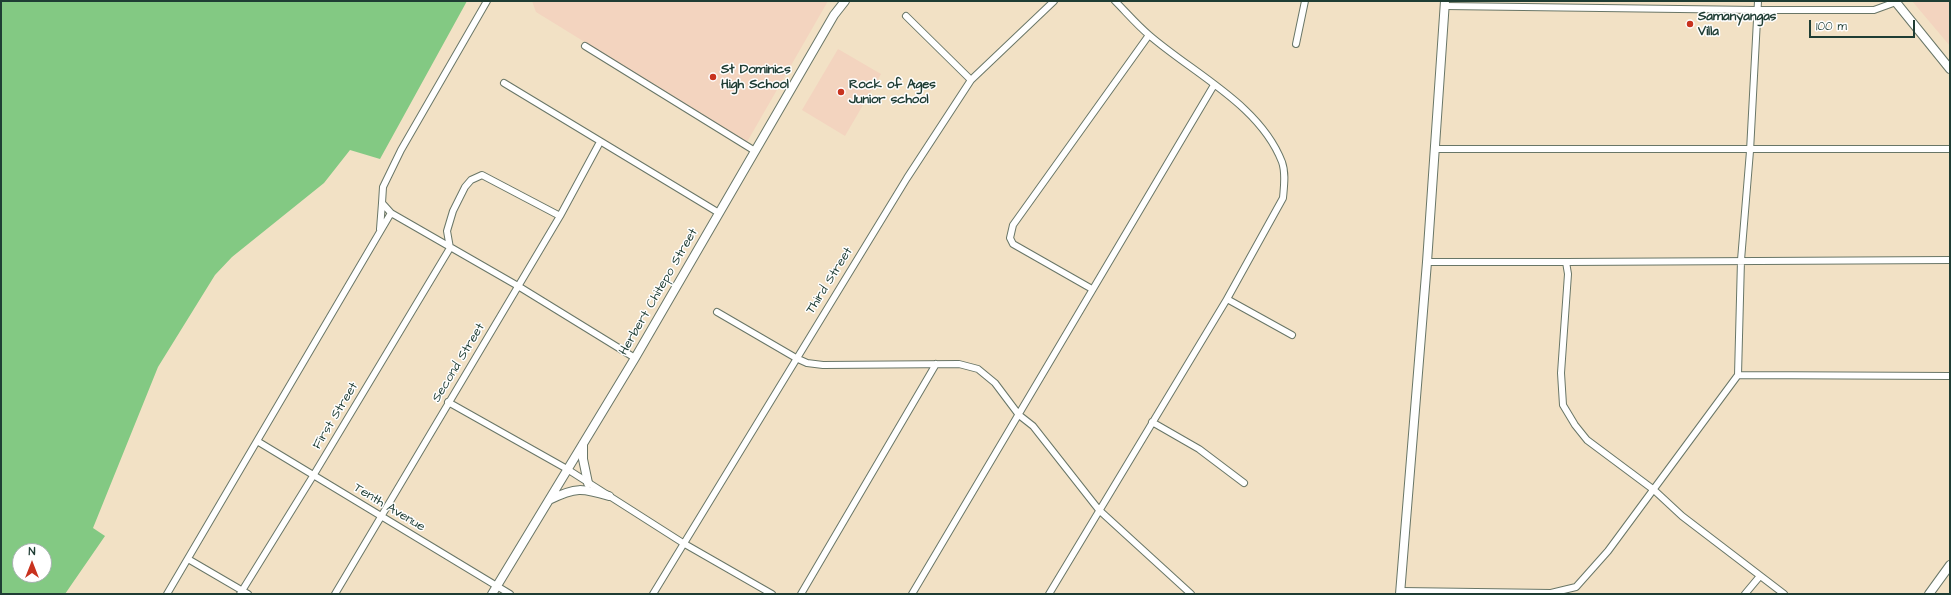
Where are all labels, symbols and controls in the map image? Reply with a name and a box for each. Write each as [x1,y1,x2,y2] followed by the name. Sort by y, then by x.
[1698,9,1776,40] place label: Samanyangas Villa
[1811,12,1917,38] scale bar
[1816,18,1847,35] text: 100 m
[1685,19,1695,29] marker: Samanyangas Villa
[721,62,791,93] place label: St Dominics High School
[708,72,718,82] marker: St Dominics High School
[849,77,936,108] place label: Rock of Ages Junior school
[836,87,846,97] marker: Rock of Ages Junior school
[616,226,702,358] street label: Herbert Chitepo Street
[803,245,857,317] street label: Third Street
[429,321,489,405] street label: Second Street
[310,380,362,452] street label: First Street
[350,481,428,535] street label: Tenth Avenue
[12,543,52,583] north arrow
[29,544,35,559] text: N

